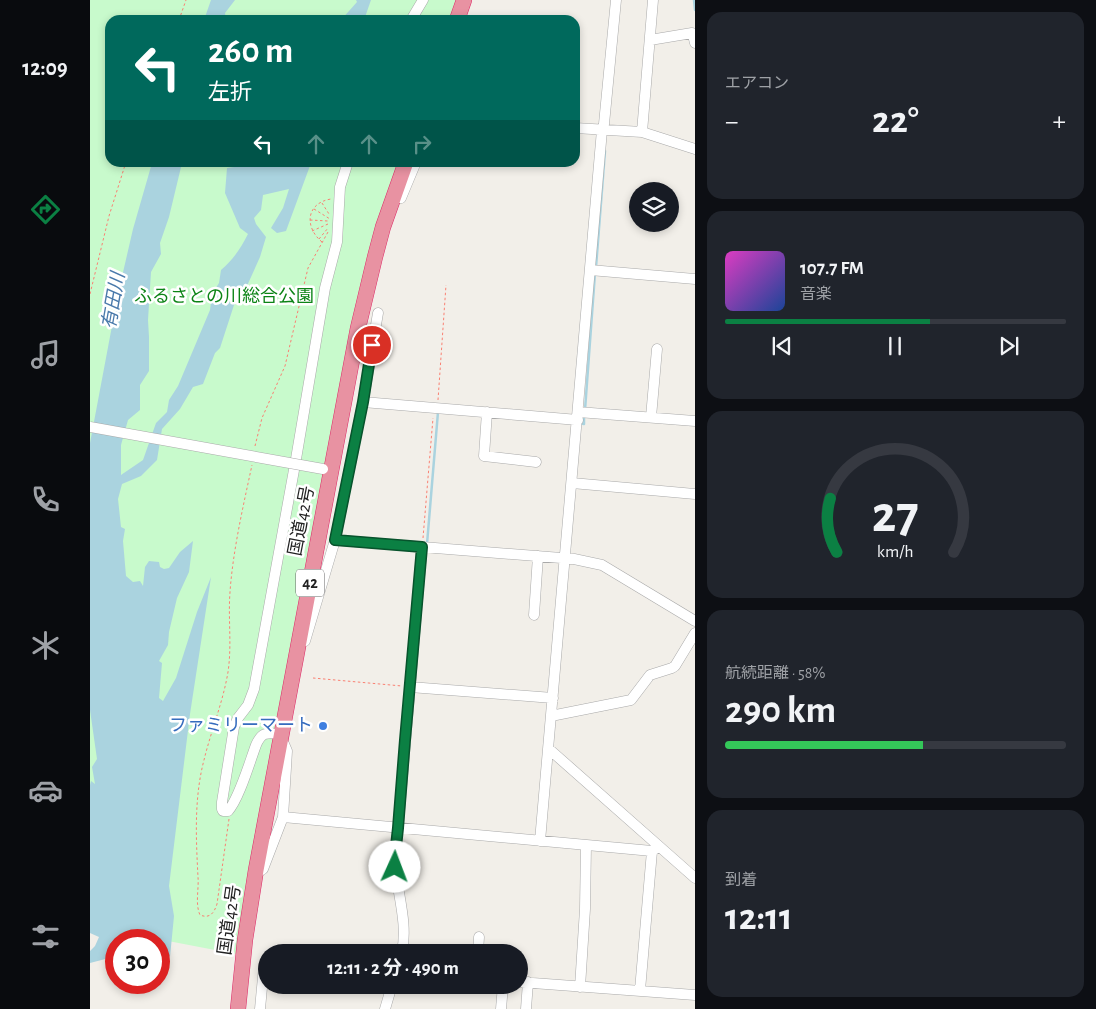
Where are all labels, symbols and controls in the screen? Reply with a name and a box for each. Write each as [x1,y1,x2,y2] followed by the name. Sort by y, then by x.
[208,34,293,69] text: 260 m
[125,35,190,100] icon: left
[22,57,68,79] text: 12:09
[725,75,789,91] text: エアコン
[208,81,252,103] text: 左折
[872,102,919,140] text: 22°
[725,108,738,136] text: −
[1053,108,1066,136] text: +
[249,130,277,158] icon: left
[302,130,330,158] icon: ahead
[355,130,383,158] icon: ahead
[408,130,436,158] icon: right
[629,182,679,232] map controls
[629,182,679,232] button: layers
[28,192,63,227] icon: directions
[800,259,864,278] text: 107.7 FM
[99,269,129,331] water label: 有田川
[134,286,314,306] park label: ふるさとの川総合公園
[800,286,832,302] text: 音楽
[351,324,393,366] pin
[358,331,386,359] icon: arrive
[768,332,796,360] icon: previous
[881,332,909,360] icon: pause
[995,332,1023,360] icon: next
[28,337,63,372] icon: music
[28,482,63,517] icon: phone
[284,484,318,557] street label: 国道42号
[872,489,919,541] text: 27
[877,543,914,561] text: km/h
[296,570,324,596] road number: 42
[28,628,63,663] icon: climate
[725,665,825,681] text: 航続距離 · 58%
[725,692,836,730] text: 290 km
[169,717,313,735] place label: ファミリーマート
[317,720,329,732] marker: ファミリーマート
[28,773,63,808] icon: car
[368,840,420,892] position arrow
[725,872,757,888] text: 到着
[214,883,244,956] street label: 国道42号
[725,899,793,937] text: 12:11
[28,919,63,954] icon: filters
[105,929,170,994] speed limit sign: 30
[327,959,459,978] text: 12:11 · 2 分 · 490 m

